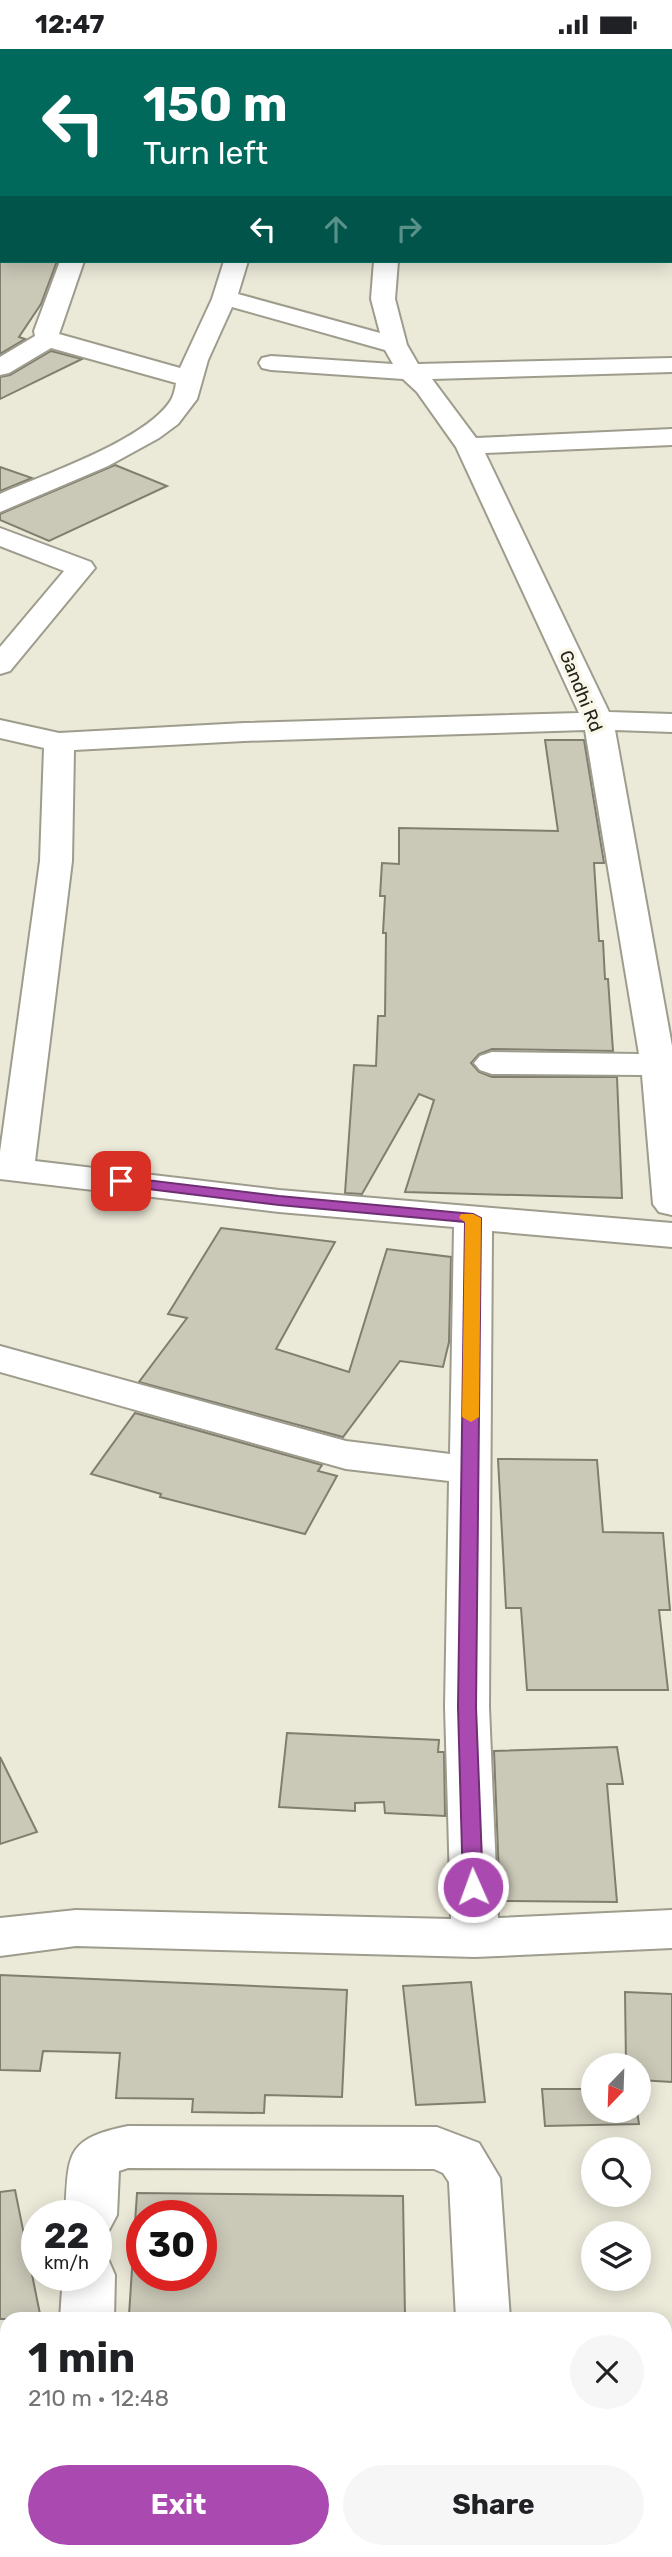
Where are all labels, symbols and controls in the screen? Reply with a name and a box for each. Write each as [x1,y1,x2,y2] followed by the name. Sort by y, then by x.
[35,9,104,40] text: 12:47
[143,75,288,133] text: 150 m
[28,77,119,168] icon: left
[143,134,268,172] text: Turn left
[244,210,282,248] icon: left
[317,210,355,248] icon: ahead
[390,210,428,248] icon: right
[555,647,607,735] street label: Gandhi Rd
[91,1151,151,1211] pin
[102,1162,140,1200] icon: arrive
[436,1850,510,1924] position arrow
[581,2053,651,2123] north arrow
[581,2053,651,2291] map controls
[581,2137,651,2207] button: search
[126,2200,217,2291] speed limit sign: 30
[44,2215,89,2257] text: 22
[581,2221,651,2291] button: layers
[44,2252,89,2274] text: km/h
[28,2333,135,2383] text: 1 min
[570,2335,644,2409] button: close
[28,2384,169,2412] text: 210 m · 12:48
[28,2465,329,2545] button: Exit
[343,2465,644,2545] button: Share

